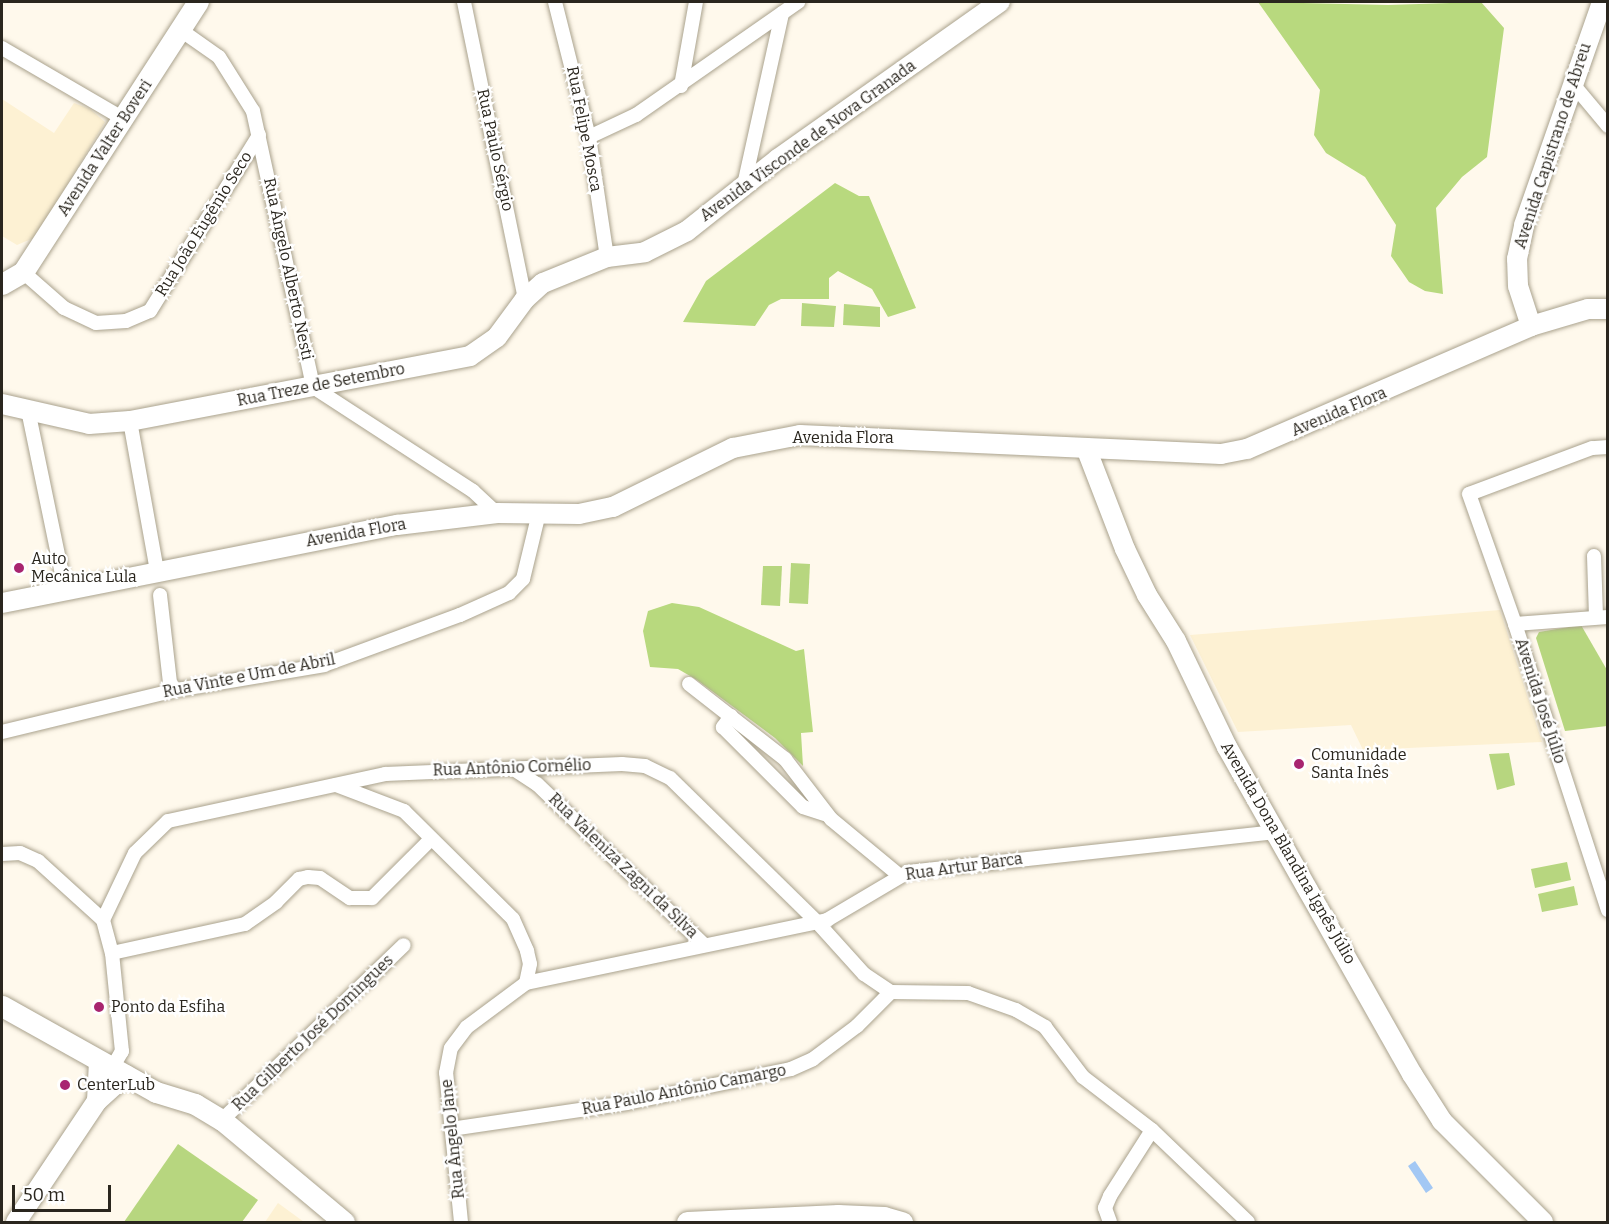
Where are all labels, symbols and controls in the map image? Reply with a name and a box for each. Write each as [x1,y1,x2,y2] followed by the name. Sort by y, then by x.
[1511,41,1595,251] street label: Avenida Capistrano de Abreu
[696,56,920,226] street label: Avenida Visconde de Nova Granada
[562,65,606,193] street label: Rua Felipe Mosca
[54,76,156,220] street label: Avenida Valter Boveri
[473,87,517,213] street label: Rua Paulo Sérgio
[152,148,256,300] street label: Rua João Eugênio Seco
[259,176,317,362] street label: Rua Ângelo Alberto Nesti
[235,359,407,411] street label: Rua Treze de Setembro
[1289,383,1389,441] street label: Avenida Flora
[792,428,894,448] street label: Avenida Flora
[304,515,408,551] street label: Avenida Flora
[31,549,137,587] place label: Auto Mecânica Lula
[12,561,26,575] marker: Auto Mecânica Lula
[1511,636,1569,766] street label: Avenida José Júlio
[161,650,337,702] street label: Rua Vinte e Um de Abril
[1216,738,1360,968] street label: Avenida Dona Blandina Ignês Júlio
[1311,745,1406,783] place label: Comunidade Santa Inês
[432,756,592,780] street label: Rua Antônio Cornélio
[1292,757,1306,771] marker: Comunidade Santa Inês
[544,790,702,942] street label: Rua Valeniza Zagni da Silva
[904,849,1024,885] street label: Rua Artur Barca
[229,951,397,1115] street label: Rua Gilberto José Domingues
[111,997,225,1017] place label: Ponto da Esfiha
[92,1000,106,1014] marker: Ponto da Esfiha
[580,1061,788,1119] street label: Rua Paulo Antônio Camargo
[77,1075,155,1095] place label: CenterLub
[58,1078,72,1092] marker: CenterLub
[437,1078,469,1200] street label: Rua Ângelo Jane
[15,1173,114,1211] scale bar
[23,1184,65,1206] text: 50 m

